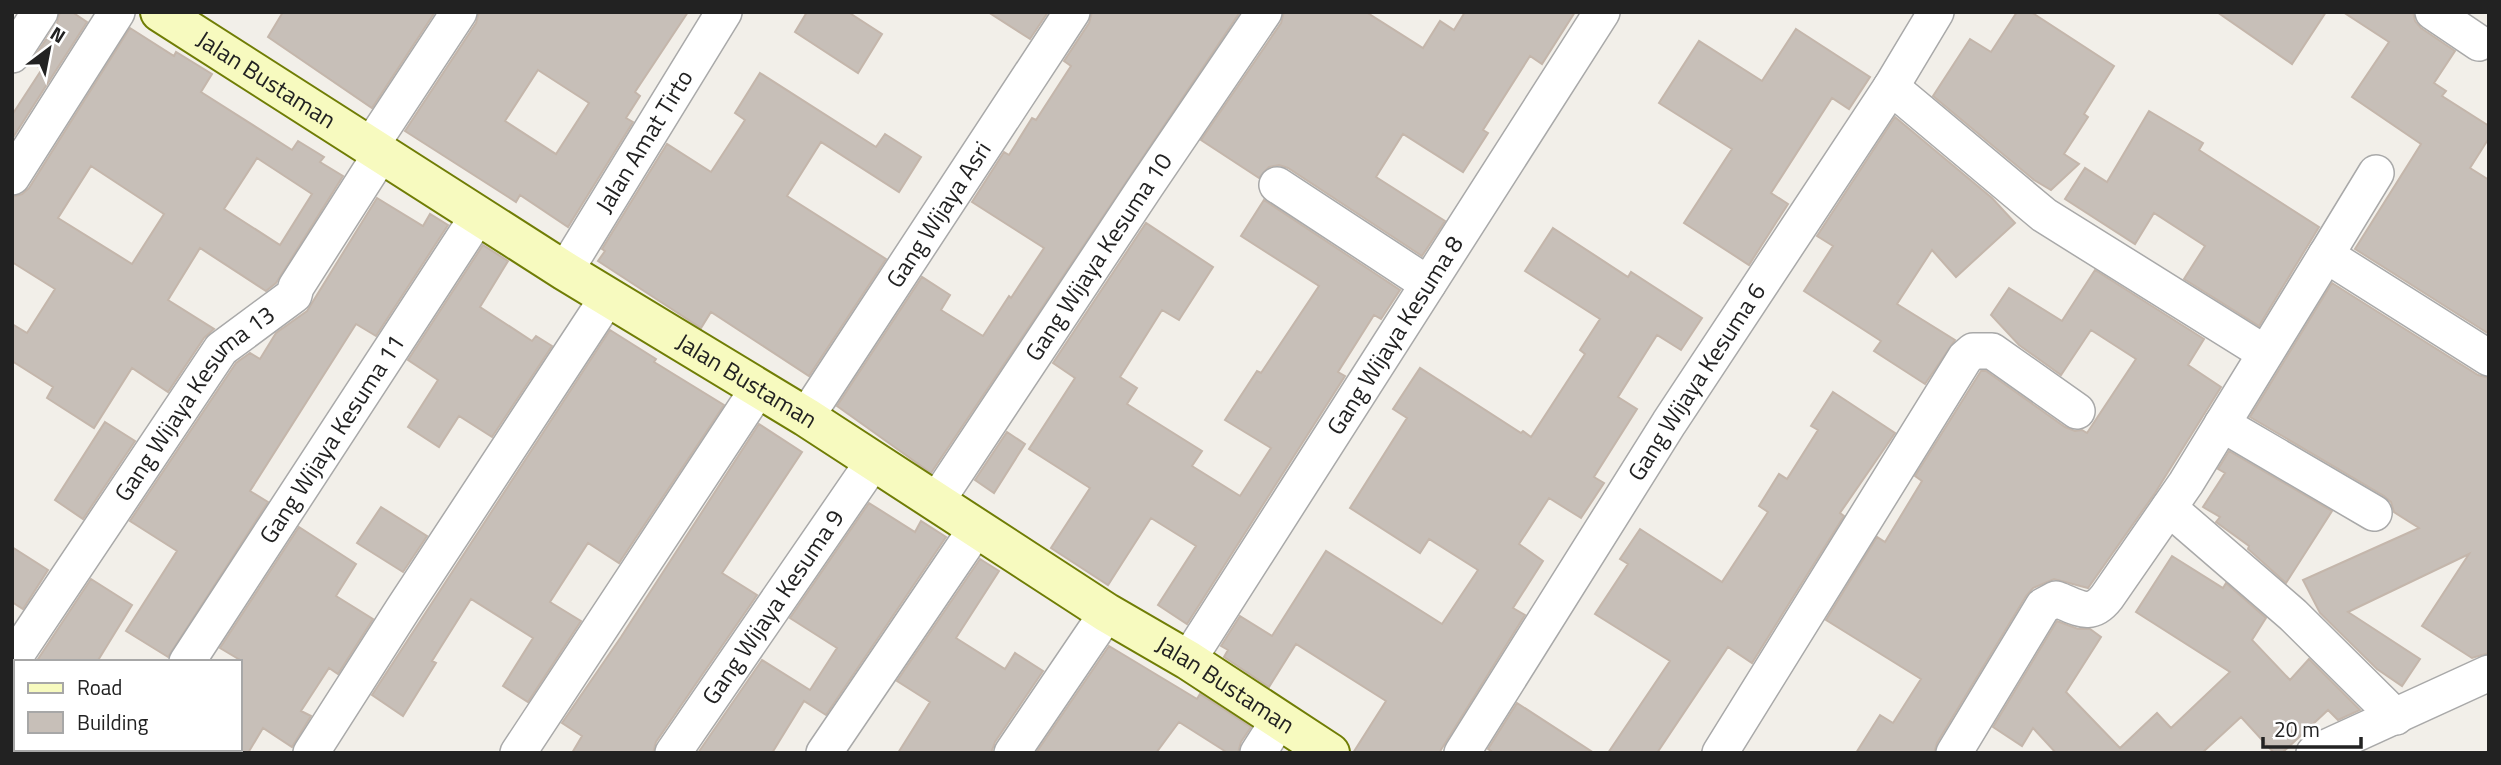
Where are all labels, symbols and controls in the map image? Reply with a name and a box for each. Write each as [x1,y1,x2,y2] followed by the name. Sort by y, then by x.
[14,14,84,84] north arrow
[45,18,72,50] text: N
[190,21,343,137] street label: Jalan Bustaman
[586,62,701,219] street label: Jalan Amat Tirto
[877,134,999,295] street label: Gang Wijaya Asri
[1016,145,1180,368] street label: Gang Wijaya Kesuma 10
[1317,228,1472,442] street label: Gang Wijaya Kesuma 8
[1618,275,1774,488] street label: Gang Wijaya Kesuma 6
[105,296,282,508] street label: Gang Wijaya Kesuma 13
[670,324,825,437] street label: Jalan Bustaman
[250,327,413,550] street label: Gang Wijaya Kesuma 11
[692,502,852,712] street label: Gang Wijaya Kesuma 9
[1149,626,1302,742] street label: Jalan Bustaman
[14,660,242,751] legend
[77,671,122,703] text: Road
[77,706,149,738] text: Building
[2263,706,2361,750] scale bar
[2274,713,2320,745] text: 20 m

